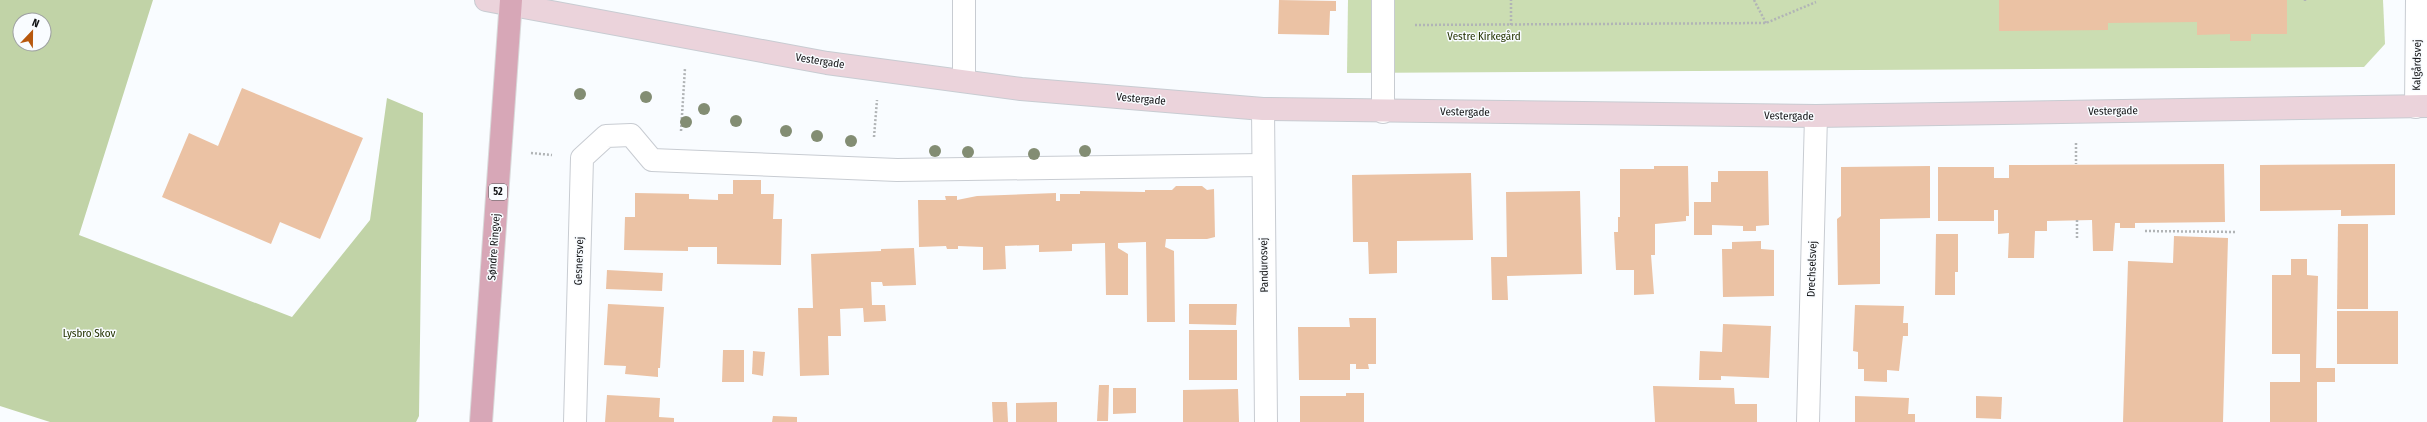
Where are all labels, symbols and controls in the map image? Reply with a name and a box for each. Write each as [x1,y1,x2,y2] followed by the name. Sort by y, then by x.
[12,12,52,52] north arrow
[30,16,41,30] text: N
[1447,30,1521,43] park label: Vestre Kirkegård
[2410,39,2424,91] street label: Kalgårdsvej
[794,51,846,71] street label: Vestergade
[1116,90,1166,108] street label: Vestergade
[2088,104,2138,118] street label: Vestergade
[1440,105,1490,119] street label: Vestergade
[1764,109,1814,123] street label: Vestergade
[489,184,507,200] road number: 52
[485,213,503,281] street label: Søndre Ringvej
[572,236,586,286] street label: Gesnersvej
[1257,237,1271,293] street label: Pandurosvej
[1805,240,1819,297] street label: Drechselsvej
[63,327,115,340] park label: Lysbro Skov

